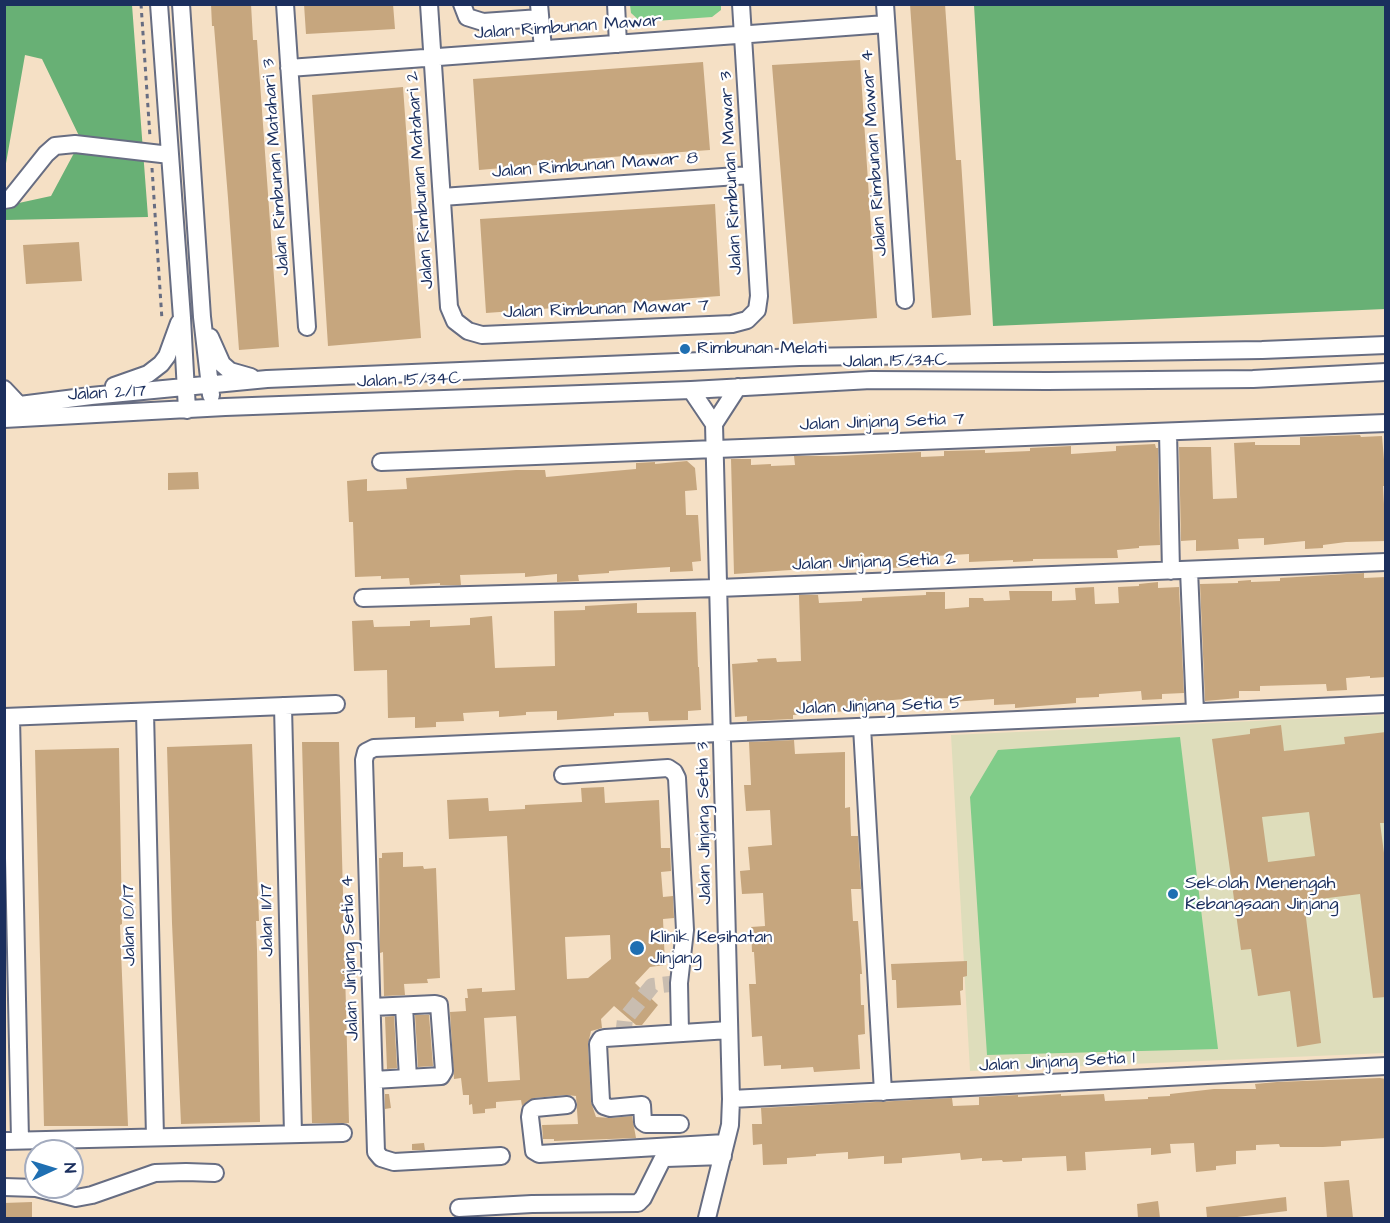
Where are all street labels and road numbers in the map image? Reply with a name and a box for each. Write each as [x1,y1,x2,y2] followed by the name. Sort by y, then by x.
[474,11,662,45] street label: Jalan Rimbunan Mawar
[857,49,893,257] street label: Jalan Rimbunan Mawar 4
[259,58,295,276] street label: Jalan Rimbunan Matahari 3
[403,70,439,290] street label: Jalan Rimbunan Matahari 2
[716,71,748,275] street label: Jalan Rimbunan Mawar 3
[491,148,699,184] street label: Jalan Rimbunan Mawar 8
[503,296,709,324] street label: Jalan Rimbunan Mawar 7
[843,350,947,374] street label: Jalan 15/34C
[357,368,461,394] street label: Jalan 15/34C
[67,381,147,407] street label: Jalan 2/17
[799,409,965,437] street label: Jalan Jinjang Setia 7
[792,549,956,577] street label: Jalan Jinjang Setia 2
[795,693,963,721] street label: Jalan Jinjang Setia 5
[693,741,717,905] street label: Jalan Jinjang Setia 3
[337,875,365,1041] street label: Jalan Jinjang Setia 4
[257,883,279,957] street label: Jalan 11/17
[118,884,142,966] street label: Jalan 10/17
[979,1048,1135,1078] street label: Jalan Jinjang Setia 1

